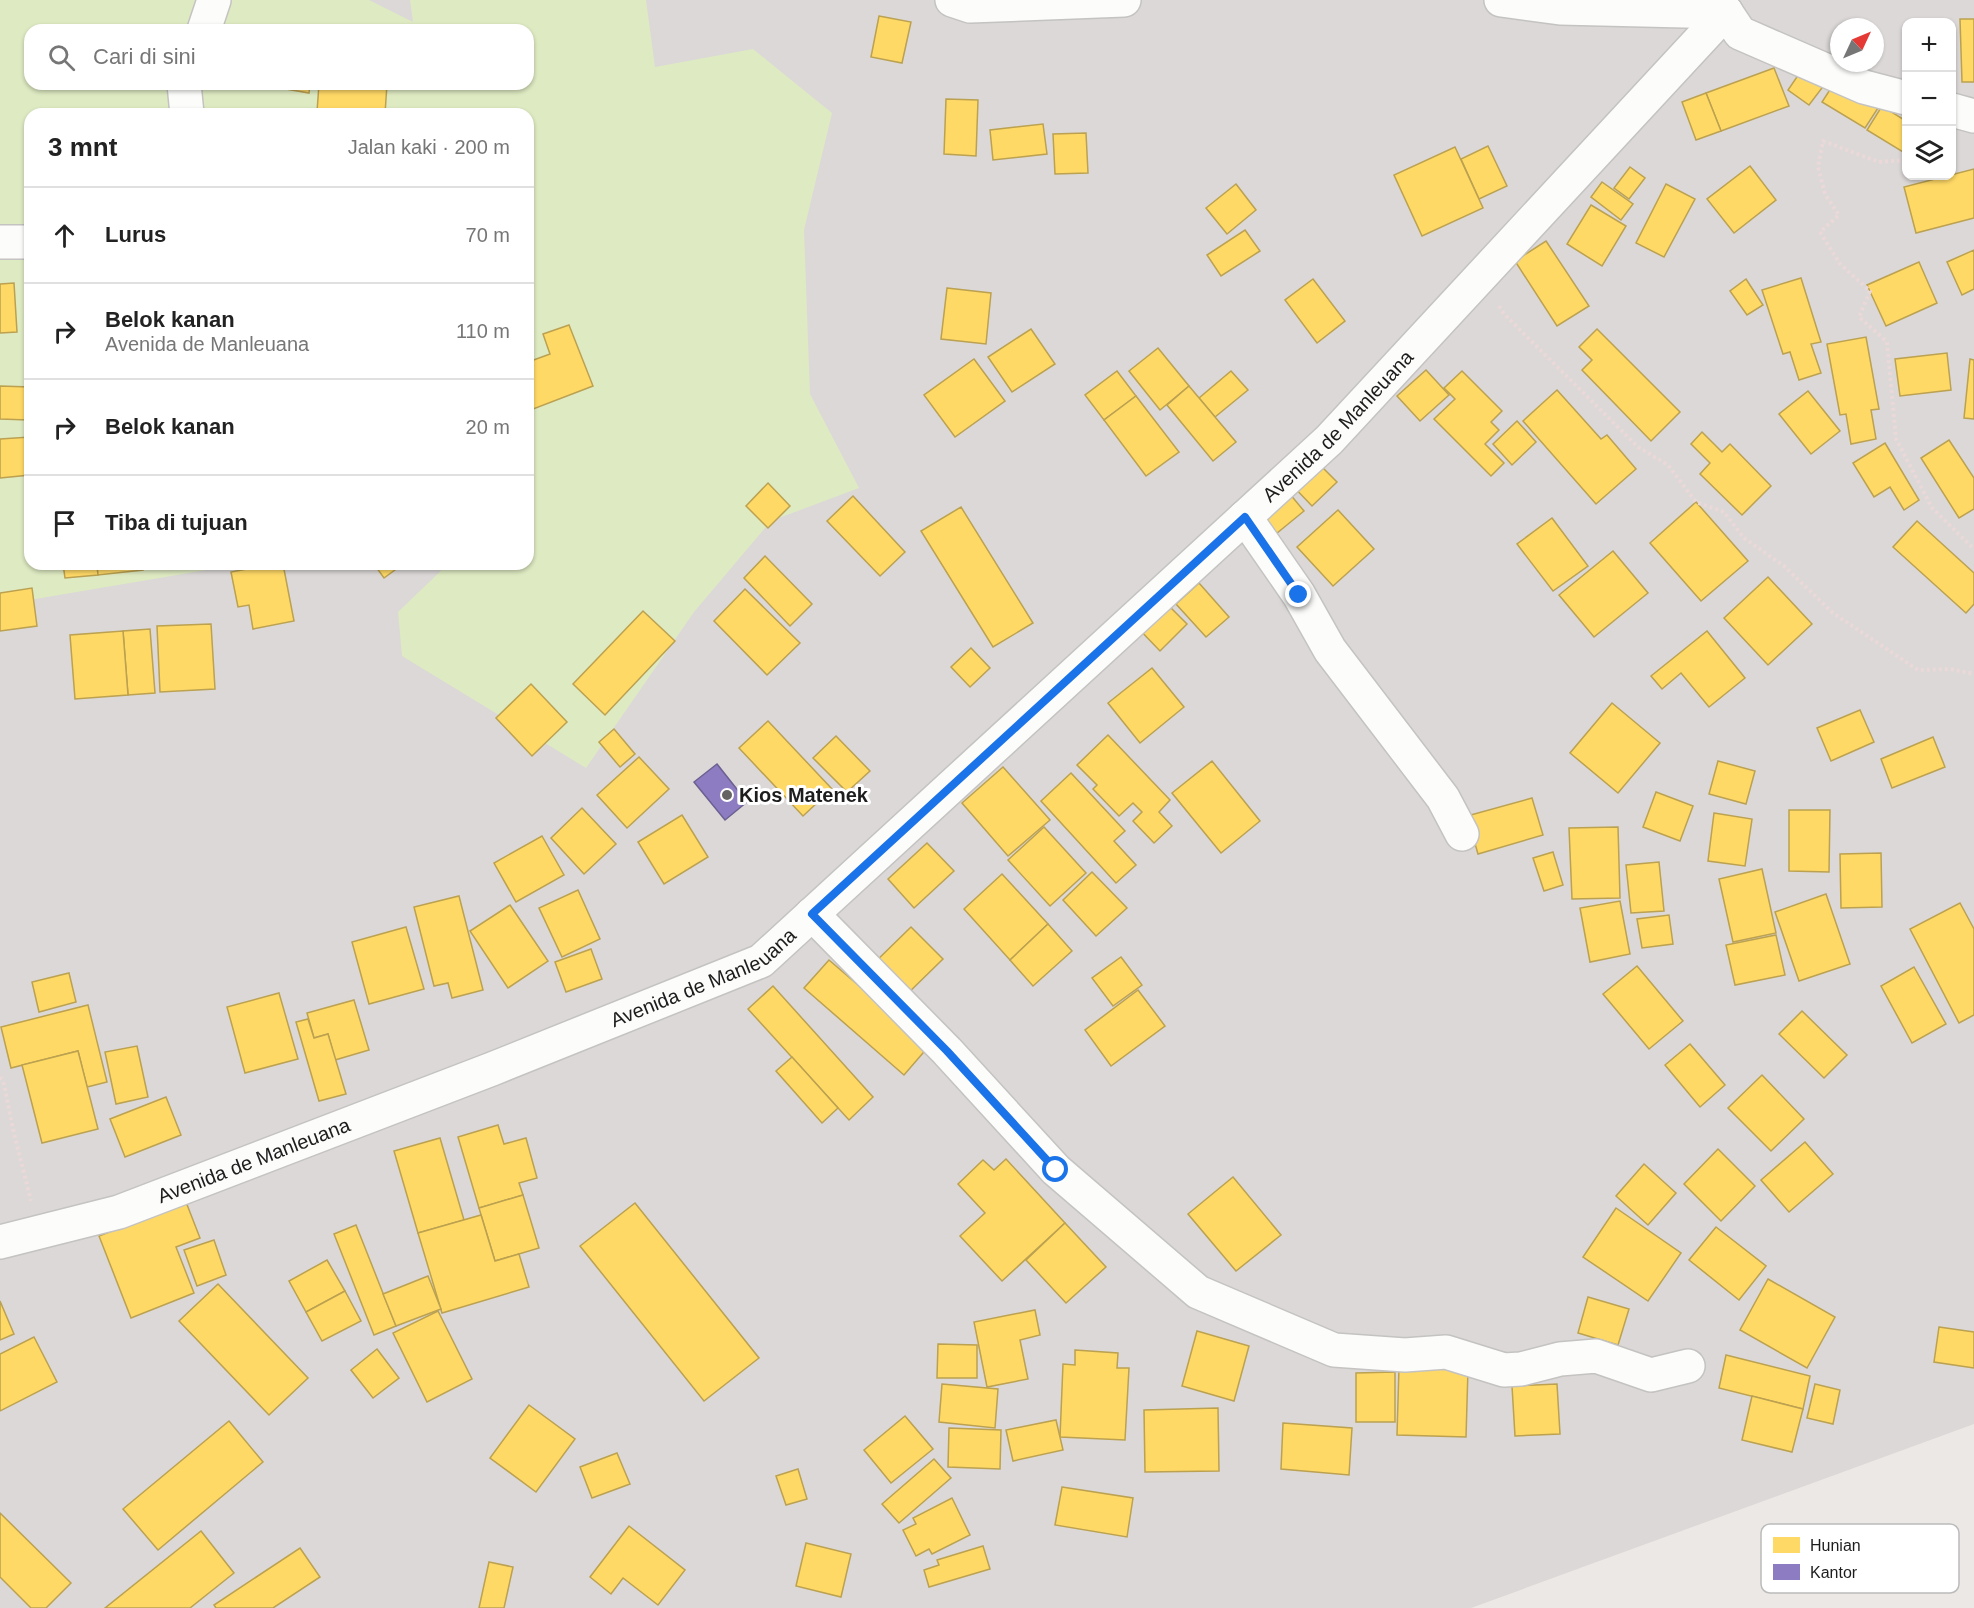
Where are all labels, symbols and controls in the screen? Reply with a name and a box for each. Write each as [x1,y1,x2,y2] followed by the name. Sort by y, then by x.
[1830,18,1884,72] north arrow
[1902,18,1956,180] map controls
[1902,18,1956,72] button: +
[24,24,534,90] search box
[45,41,78,74] icon: search
[93,44,196,69] text: Cari di sini
[1902,72,1956,126] button: −
[1902,126,1956,180] button: layers
[48,132,117,162] text: 3 mnt
[348,136,510,158] text: Jalan kaki · 200 m
[48,219,81,252] icon: ahead
[105,222,166,247] text: Lurus
[466,224,510,246] text: 70 m
[105,307,235,332] text: Belok kanan
[48,315,81,348] icon: right
[456,320,510,342] text: 110 m
[105,333,309,355] text: Avenida de Manleuana
[1258,345,1418,506] street label: Avenida de Manleuana
[48,411,81,444] icon: right
[105,414,235,439] text: Belok kanan
[466,416,510,438] text: 20 m
[48,507,81,540] icon: arrive
[105,510,248,535] text: Tiba di tujuan
[1285,581,1311,607] route end
[739,784,869,806] place label: Kios Matenek
[720,788,734,802] marker: Kios Matenek
[607,923,801,1031] street label: Avenida de Manleuana
[154,1113,354,1207] street label: Avenida de Manleuana
[1042,1156,1068,1182] route start
[1761,1524,1959,1593] legend
[1810,1537,1861,1554] text: Hunian
[1810,1564,1858,1581] text: Kantor

